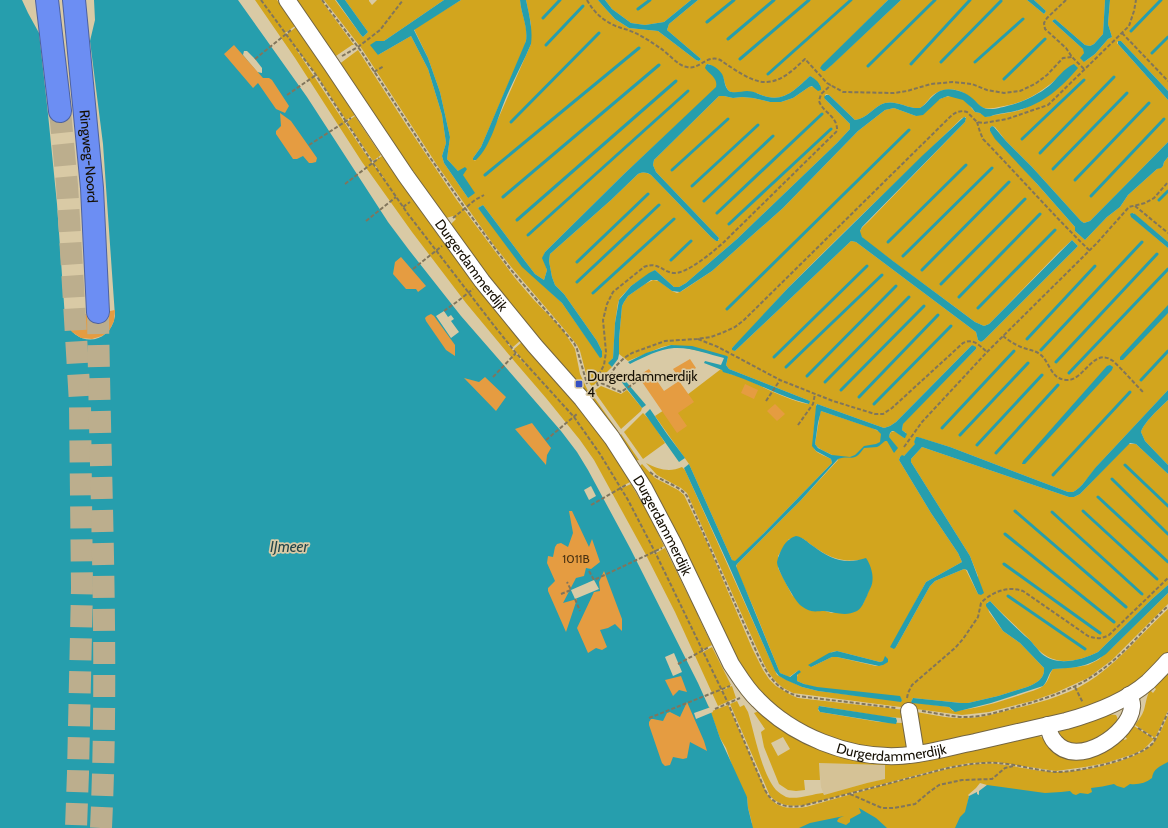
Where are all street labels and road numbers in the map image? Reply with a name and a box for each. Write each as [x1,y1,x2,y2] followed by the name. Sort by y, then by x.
[76,109,102,203] street label: Ringweg-Noord
[431,215,512,315] street label: Durgerdammerdijk
[629,472,696,579] street label: Durgerdammerdijk
[834,739,949,765] street label: Durgerdammerdijk

